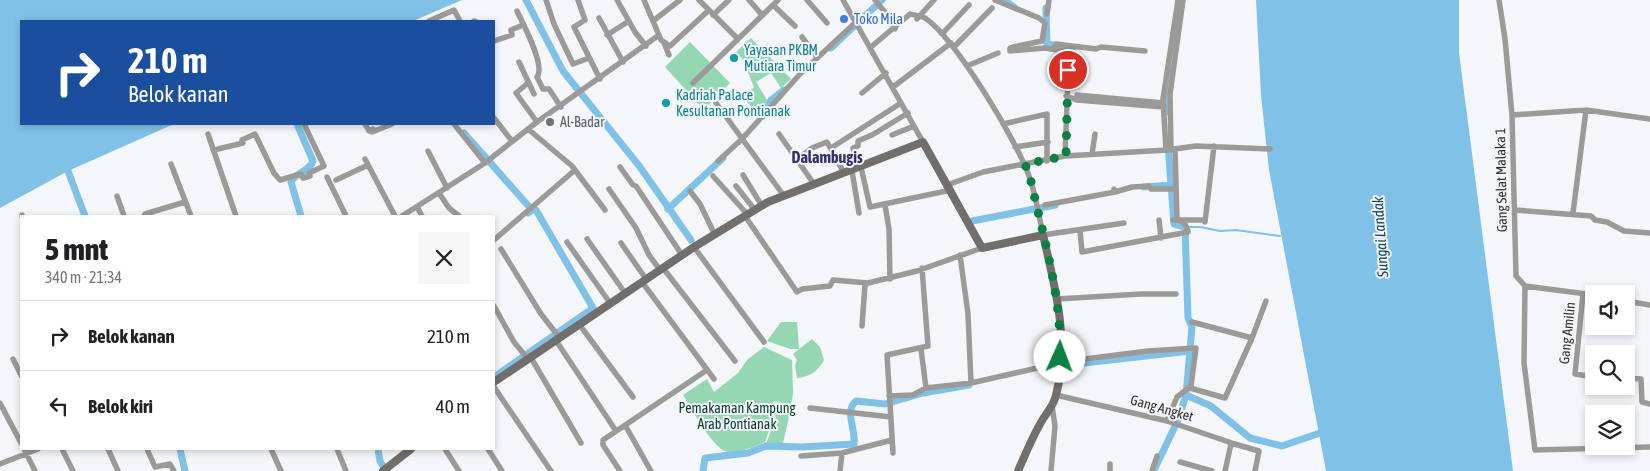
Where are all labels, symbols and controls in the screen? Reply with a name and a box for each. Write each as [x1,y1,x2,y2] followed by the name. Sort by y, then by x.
[854,11,903,27] place label: Toko Mila
[838,13,850,25] marker: Toko Mila
[45,40,110,105] icon: right
[128,40,207,80] text: 210 m
[744,42,818,74] place label: Yayasan PKBM Mutiara Timur
[1047,49,1089,91] pin
[728,52,740,64] marker: Yayasan PKBM Mutiara Timur
[1054,56,1082,84] icon: arrive
[128,81,229,107] text: Belok kanan
[676,87,790,119] place label: Kadriah Palace Kesultanan Pontianak
[660,97,672,109] marker: Kadriah Palace Kesultanan Pontianak
[560,114,605,130] place label: Al-Badar
[544,116,556,128] marker: Al-Badar
[1492,128,1510,232] street label: Gang Selat Malaka 1
[791,148,863,166] district label: Dalambugis
[1369,196,1391,279] water label: Sungai Landak
[45,232,108,266] text: 5 mnt
[418,232,470,284] button: close
[45,268,122,286] text: 340 m · 21:34
[1585,285,1635,455] map controls
[1585,285,1635,335] button: sound
[1556,301,1578,365] street label: Gang Amilin
[45,322,73,350] icon: right
[88,325,175,347] text: Belok kanan
[427,325,470,347] text: 210 m
[1033,330,1085,382] position arrow
[1585,345,1635,395] button: search
[1129,391,1195,425] street label: Gang Angket
[45,392,73,420] icon: left
[88,395,153,417] text: Belok kiri
[436,395,470,417] text: 40 m
[678,400,796,432] park label: Pemakaman Kampung Arab Pontianak
[1585,405,1635,455] button: layers

